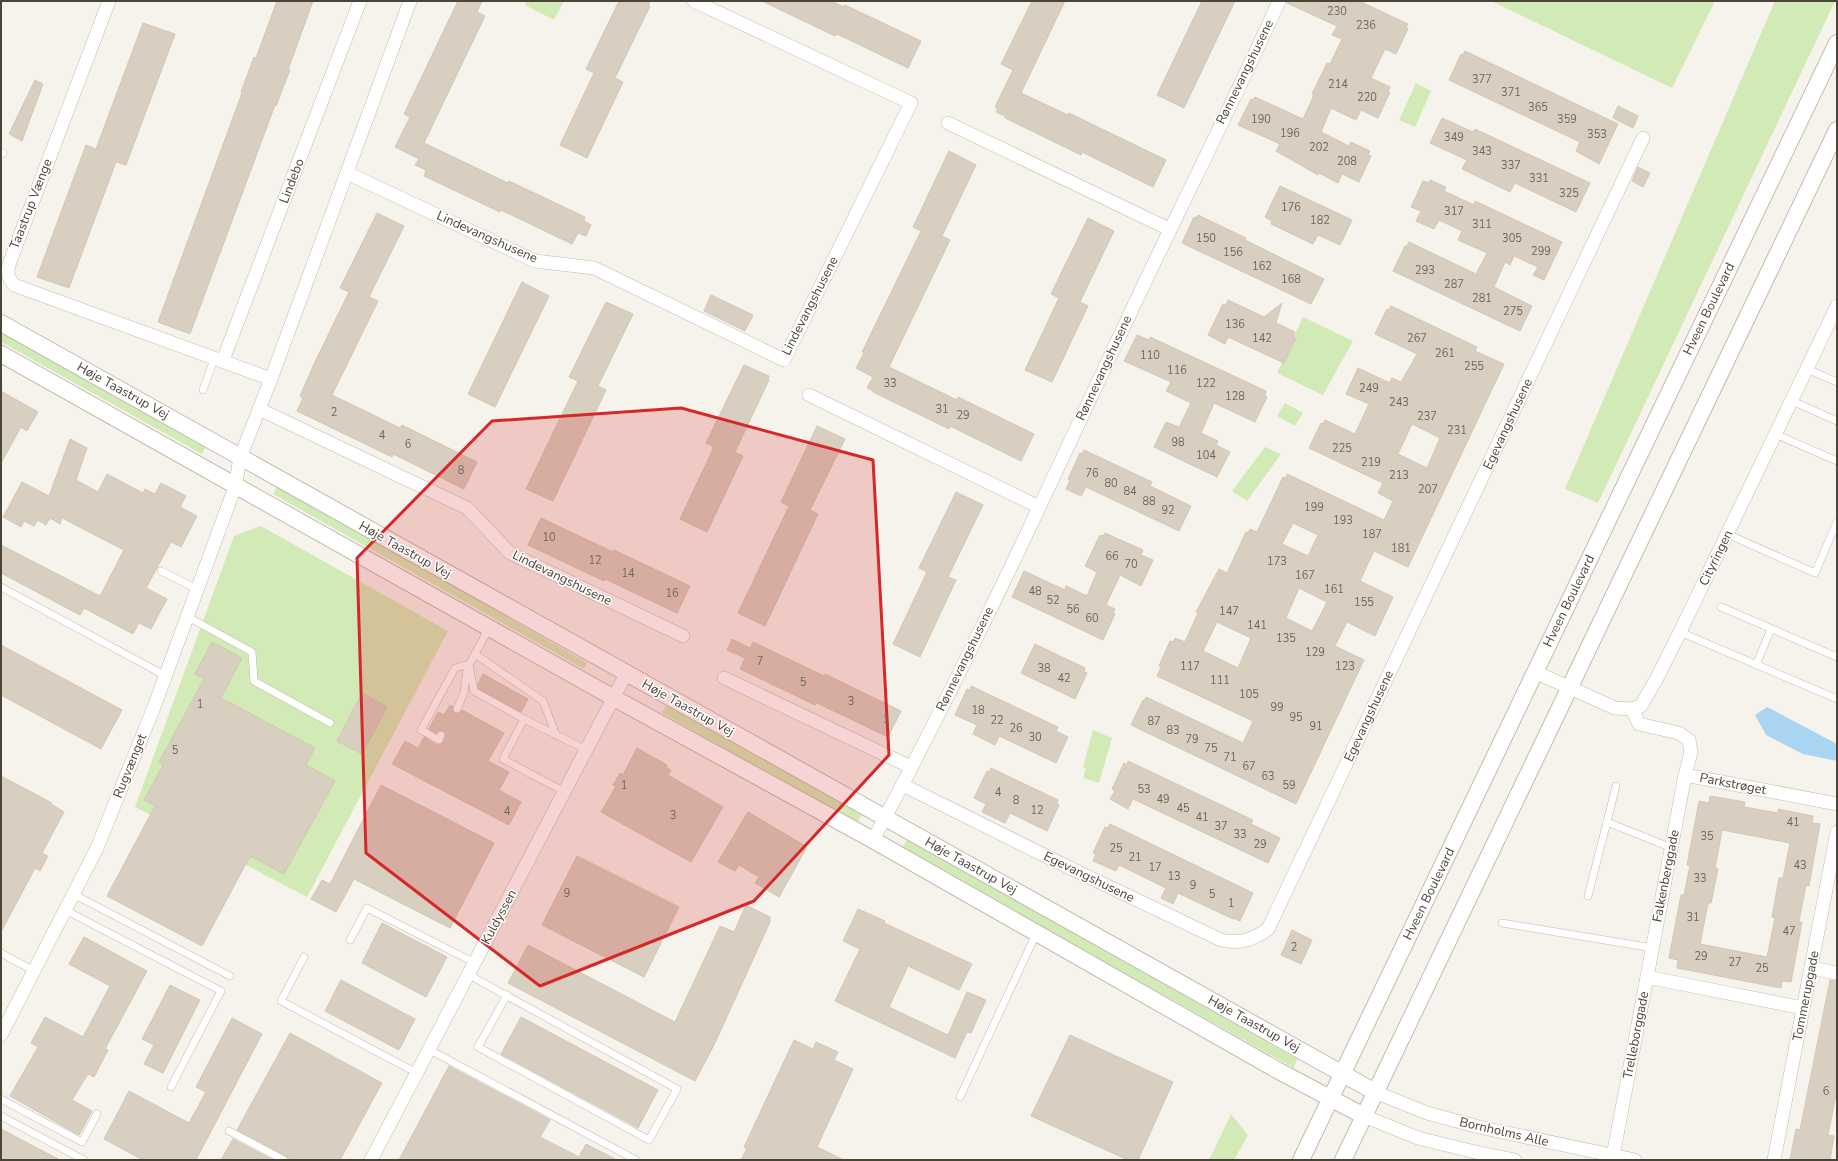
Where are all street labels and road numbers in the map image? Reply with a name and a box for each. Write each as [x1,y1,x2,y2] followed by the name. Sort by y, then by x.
[1212,17,1278,127] street label: Rønnevangshusene
[5,156,57,252] street label: Taastrup Vænge
[275,156,309,206] street label: Lindebo
[434,207,540,267] street label: Lindevangshusene
[777,253,843,359] street label: Lindevangshusene
[1679,260,1739,358] street label: Hveen Boulevard
[1072,312,1136,424] street label: Rønnevangshusene
[74,358,172,424] street label: Høje Taastrup Vej
[1479,375,1537,473] street label: Egevangshusene
[356,517,454,583] street label: Høje Taastrup Vej
[1695,527,1737,589] street label: Cityringen
[509,546,615,610] street label: Lindevangshusene
[1539,552,1599,650] street label: Hveen Boulevard
[932,604,998,714] street label: Rønnevangshusene
[1340,667,1398,765] street label: Egevangshusene
[639,675,737,741] street label: Høje Taastrup Vej
[109,731,151,801] street label: Rugvænget
[1698,769,1768,799] street label: Parkstrøget
[1648,828,1684,924] street label: Falkenberggade
[922,833,1020,899] street label: Høje Taastrup Vej
[1399,845,1459,943] street label: Hveen Boulevard
[1041,847,1137,907] street label: Egevangshusene
[477,886,521,948] street label: Kuldyssen
[1788,949,1824,1043] street label: Tommerupgade
[1619,990,1653,1080] street label: Trelleborggade
[1205,991,1303,1057] street label: Høje Taastrup Vej
[1458,1113,1551,1151] street label: Bornholms Alle

